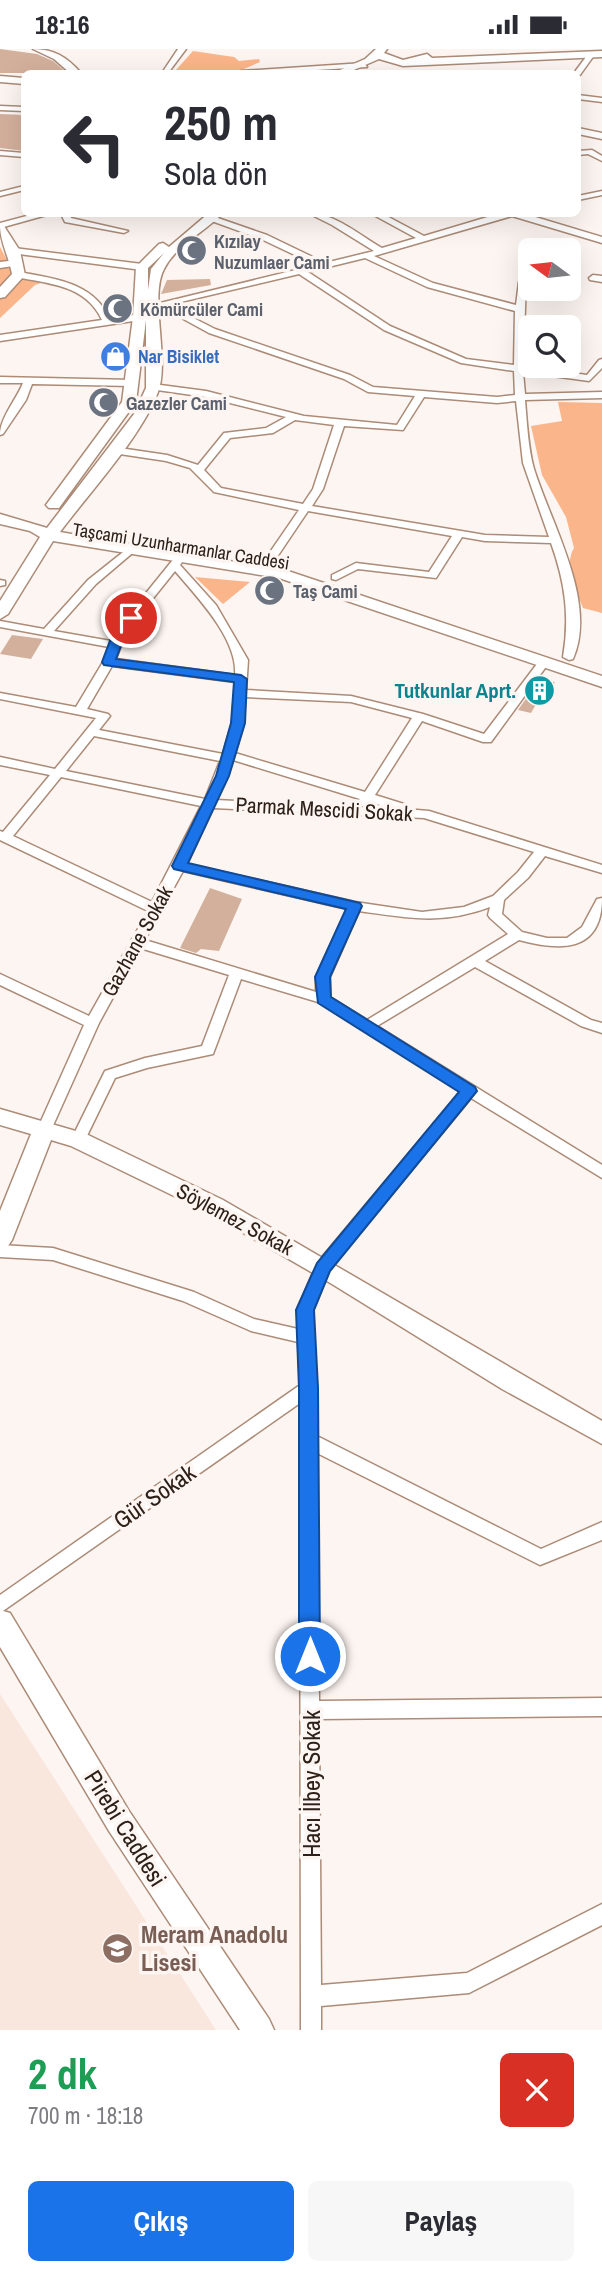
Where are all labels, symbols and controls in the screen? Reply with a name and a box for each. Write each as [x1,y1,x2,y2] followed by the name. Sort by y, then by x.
[35,7,90,42] text: 18:16
[164,89,278,155] text: 250 m
[49,98,140,189] icon: left
[164,152,268,195] text: Sola dön
[214,229,330,275] place label: Kızılay Nuzumlaer Cami
[174,234,208,268] mosque icon: Kızılay Nuzumlaer Cami
[518,238,581,301] north arrow
[518,238,581,378] map controls
[100,292,134,326] mosque icon: Kömürcüler Cami
[140,297,263,322] place label: Kömürcüler Cami
[518,315,581,378] button: search
[98,339,132,373] shop icon: Nar Bisiklet
[138,344,219,369] place label: Nar Bisiklet
[86,386,120,420] mosque icon: Gazezler Cami
[126,391,227,416] place label: Gazezler Cami
[71,516,291,576] street label: Taşcami Uzunharmanlar Caddesi
[253,574,287,608] mosque icon: Taş Cami
[293,579,358,604] place label: Taş Cami
[101,588,161,648] pin
[112,599,150,637] icon: arrive
[522,673,556,707] building icon: Tutkunlar Aprt.
[394,676,516,705] place label: Tutkunlar Aprt.
[235,790,414,828] street label: Parmak Mescidi Sokak
[95,880,180,1002] street label: Gazhane Sokak
[172,1176,299,1262] street label: Söylemez Sokak
[107,1456,201,1536] street label: Gür Sokak
[273,1619,347,1693] position arrow
[295,1710,327,1858] street label: Hacı İlbey Sokak
[78,1764,174,1892] street label: Pirebi Caddesi
[141,1918,288,1978] place label: Meram Anadolu Lisesi
[101,1931,135,1965] school or university icon: Meram Anadolu Lisesi
[28,2046,97,2102] text: 2 dk
[500,2053,574,2127] button: close
[28,2100,143,2131] text: 700 m · 18:18
[28,2181,294,2261] button: Çıkış
[308,2181,574,2261] button: Paylaş

